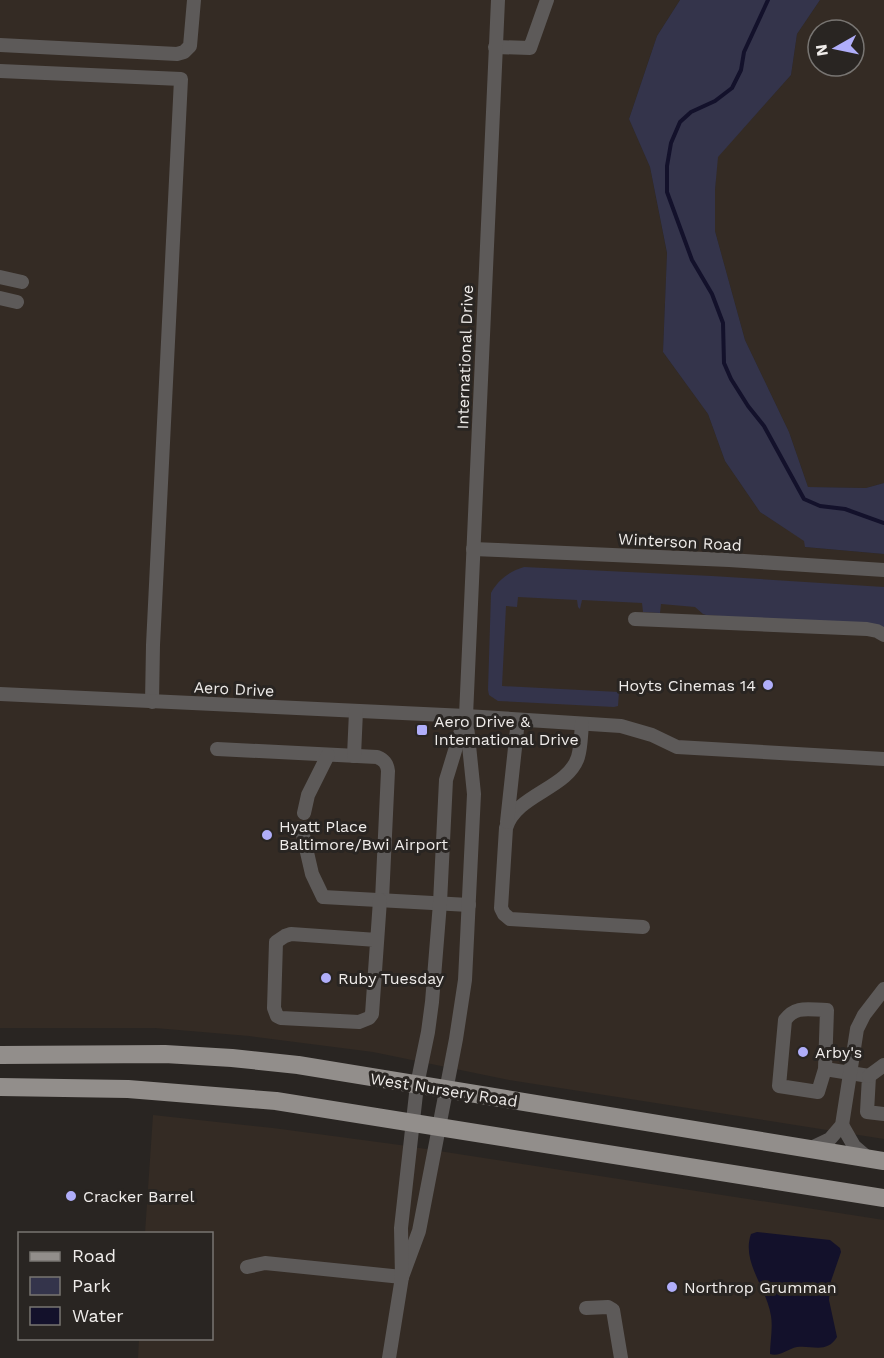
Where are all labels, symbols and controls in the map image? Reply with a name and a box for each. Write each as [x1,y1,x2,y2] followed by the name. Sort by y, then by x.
[806,18,866,78] north arrow
[811,43,832,58] text: N
[453,284,477,430] street label: International Drive
[618,529,742,555] street label: Winterson Road
[618,676,756,695] place label: Hoyts Cinemas 14
[193,677,275,701] street label: Aero Drive
[761,678,775,692] marker: Hoyts Cinemas 14
[434,712,579,749] place label: Aero Drive & International Drive
[415,723,429,737] marker: Aero Drive & International Drive
[279,817,448,854] place label: Hyatt Place Baltimore/Bwi Airport
[260,828,274,842] marker: Hyatt Place Baltimore/Bwi Airport
[338,969,445,988] place label: Ruby Tuesday
[319,971,333,985] marker: Ruby Tuesday
[815,1043,862,1062] place label: Arby's
[796,1045,810,1059] marker: Arby's
[369,1069,519,1111] street label: West Nursery Road
[83,1187,194,1206] place label: Cracker Barrel
[64,1189,78,1203] marker: Cracker Barrel
[18,1232,213,1340] legend
[72,1245,116,1266] text: Road
[72,1275,111,1296] text: Park
[684,1278,837,1297] place label: Northrop Grumman
[665,1280,679,1294] marker: Northrop Grumman
[72,1305,124,1326] text: Water

